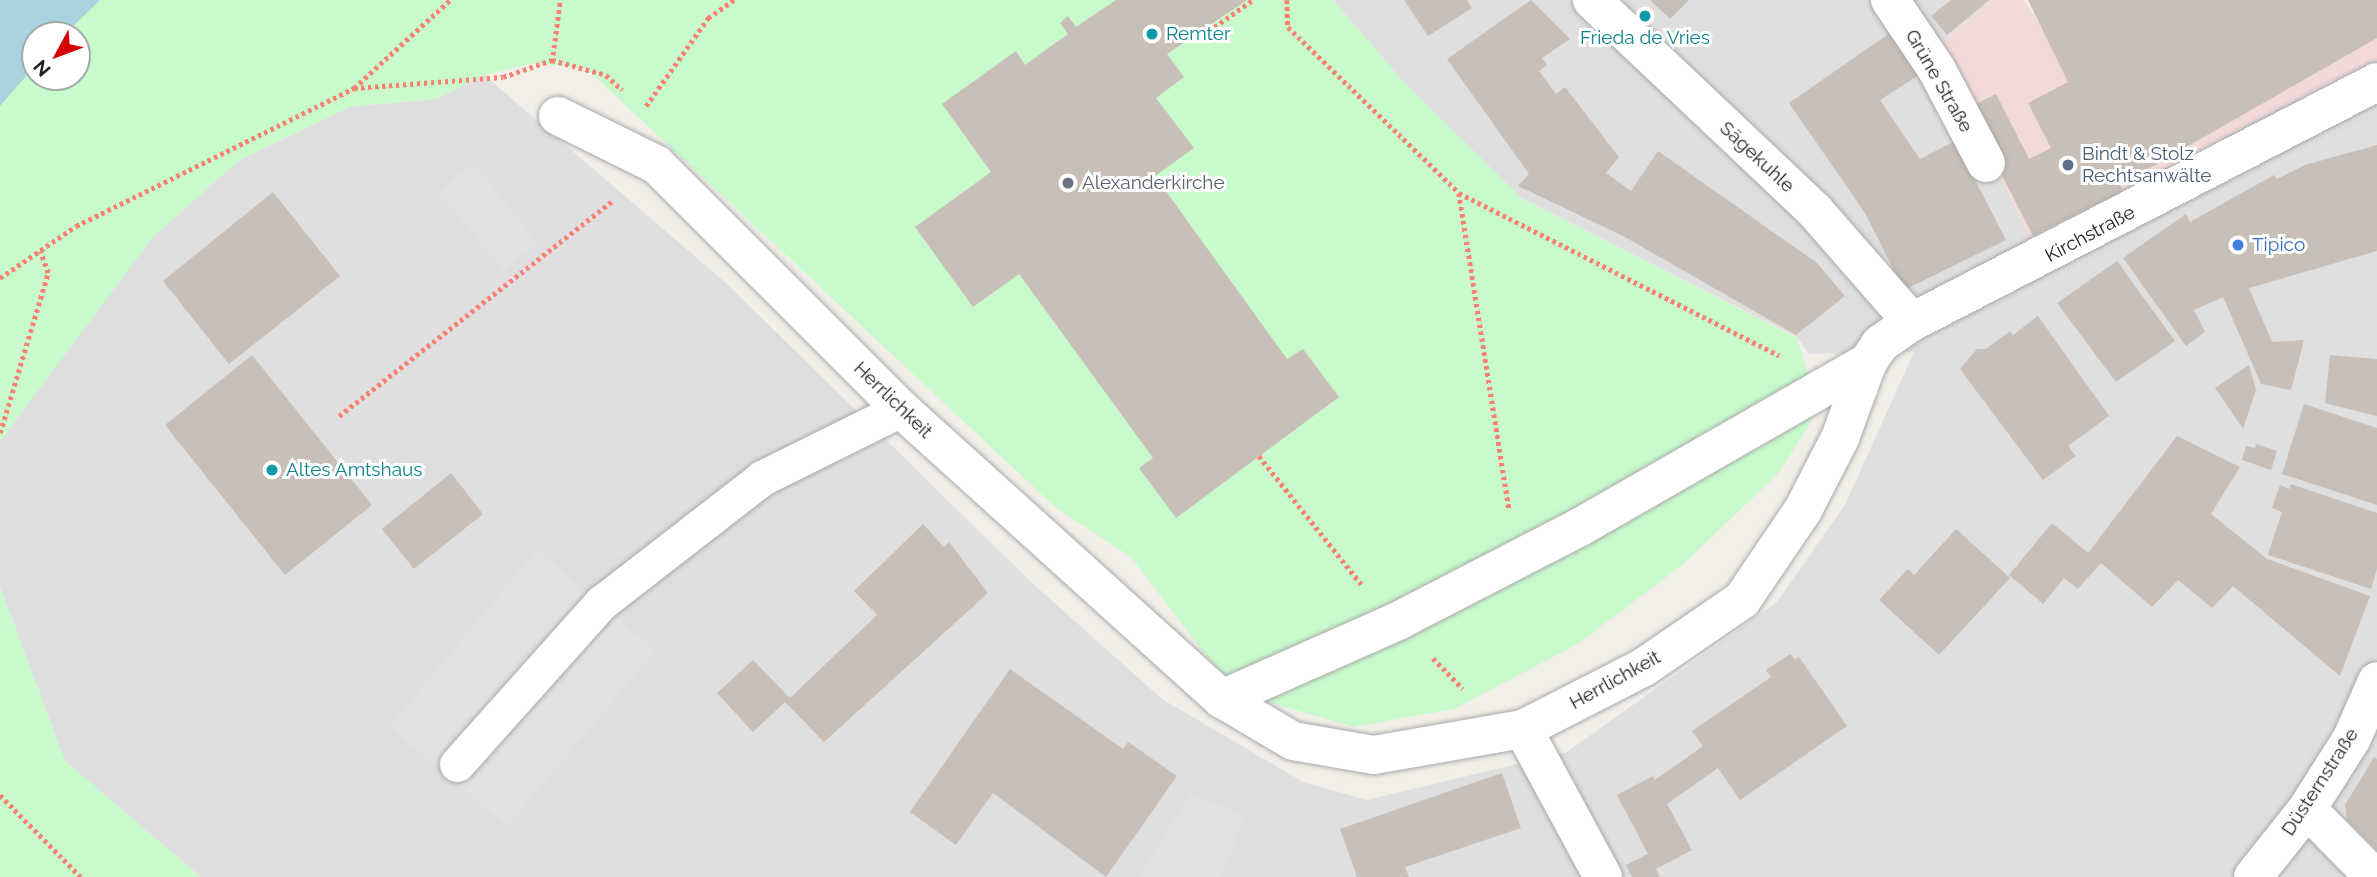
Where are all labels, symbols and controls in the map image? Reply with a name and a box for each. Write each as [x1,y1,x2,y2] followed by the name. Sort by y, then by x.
[1637,8,1653,24] marker: Frieda de Vries
[21,21,91,91] north arrow
[1166,23,1231,45] place label: Remter
[1144,26,1160,42] marker: Remter
[1900,26,1978,136] street label: Grüne Straße
[1580,27,1710,49] place label: Frieda de Vries
[29,56,55,81] text: N
[1715,117,1799,197] street label: Sägekuhle
[2082,143,2212,187] place label: Bindt & Stolz Rechtsanwälte
[2060,157,2076,173] marker: Bindt & Stolz Rechtsanwälte
[1082,172,1225,194] place label: Alexanderkirche
[1060,175,1076,191] marker: Alexanderkirche
[2041,201,2139,267] street label: Kirchstraße
[2252,234,2305,256] place label: Tipico
[2230,237,2246,253] marker: Tipico
[849,357,937,443] street label: Herrlichkeit
[286,459,423,481] place label: Altes Amtshaus
[264,462,280,478] marker: Altes Amtshaus
[1566,646,1664,714] street label: Herrlichkeit
[2277,724,2363,840] street label: Düsternstraße

